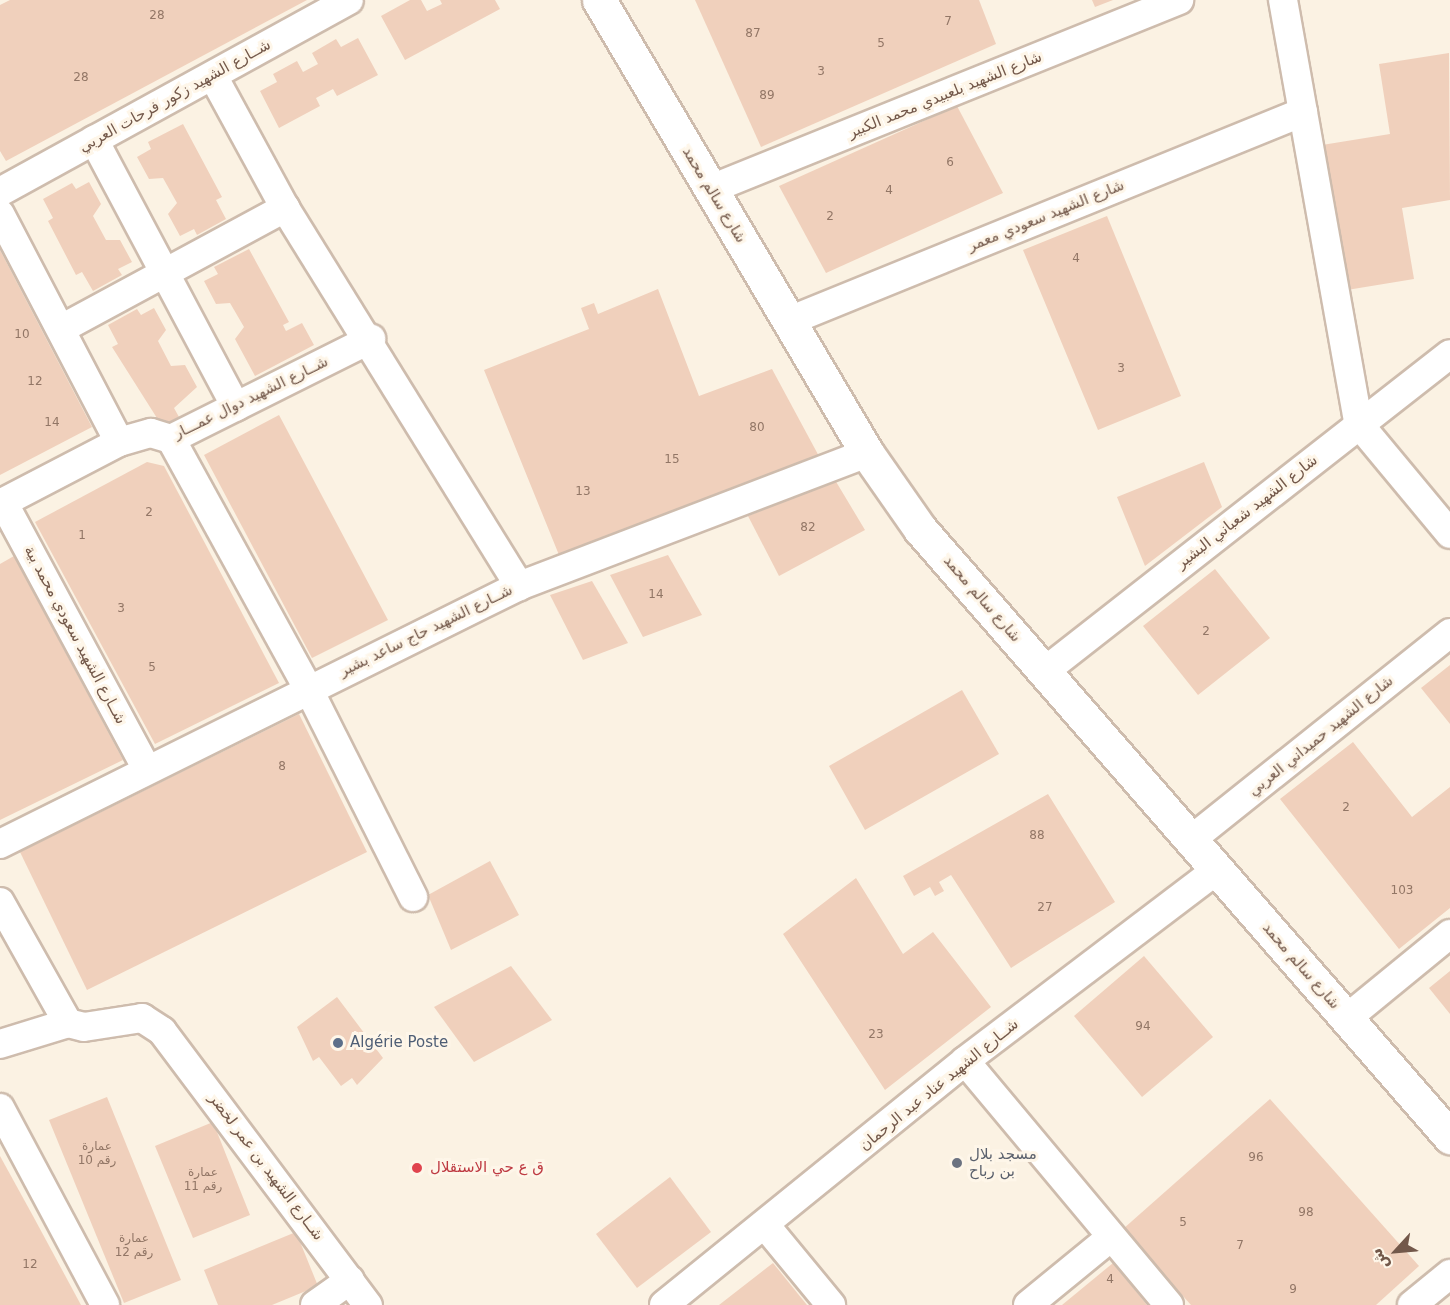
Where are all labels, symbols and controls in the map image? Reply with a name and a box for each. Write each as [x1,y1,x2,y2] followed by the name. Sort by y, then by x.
[149,9,165,23] house number: 28
[944,15,952,29] house number: 7
[745,27,761,41] house number: 87
[76,36,274,156] street label: شــارع الشهيد زكور فرحات العربي
[877,37,885,51] house number: 5
[845,48,1045,142] street label: شارع الشهيد بلعبيدي محمد الكبير
[817,65,825,79] house number: 3
[73,71,89,85] house number: 28
[759,89,775,103] house number: 89
[678,144,750,246] street label: شارع سالم محمد
[946,156,954,170] house number: 6
[965,176,1127,256] street label: شارع الشهيد سعودي معمر
[885,184,893,198] house number: 4
[826,210,834,224] house number: 2
[1072,252,1080,266] house number: 4
[14,328,30,342] house number: 10
[171,353,331,443] street label: شــارع الشهيد دوال عمـــار
[1117,362,1125,376] house number: 3
[27,375,43,389] house number: 12
[44,416,60,430] house number: 14
[749,421,765,435] house number: 80
[1173,451,1321,573] street label: شارع الشهيد شعباني البشير
[664,453,680,467] house number: 15
[575,485,591,499] house number: 13
[145,506,153,520] house number: 2
[800,521,816,535] house number: 82
[78,529,86,543] house number: 1
[20,543,130,727] street label: شــارع الشهيد سعودي محمد بية
[940,552,1024,646] street label: شارع سالم محمد
[336,581,516,681] street label: شــارع الشهيد حاج ساعد بشير
[648,588,664,602] house number: 14
[117,602,125,616] house number: 3
[1202,625,1210,639] house number: 2
[148,661,156,675] house number: 5
[1245,672,1397,800] street label: شارع الشهيد حميداني العربي
[278,760,286,774] house number: 8
[1342,801,1350,815] house number: 2
[1029,829,1045,843] house number: 88
[1391,884,1413,898] house number: 103
[1037,901,1053,915] house number: 27
[1259,919,1343,1013] street label: شارع سالم محمد
[856,1015,1022,1155] street label: شــارع الشهيد عناد عبد الرحمان
[1135,1020,1151,1034] house number: 94
[868,1028,884,1042] house number: 23
[350,1034,448,1052] place label: Algérie Poste
[331,1036,345,1050] marker: Algérie Poste
[205,1090,327,1244] street label: شــارع الشهيد بن عمر لخضر
[78,1140,116,1168] house number: عمارة رقم 10
[969,1145,1037,1180] place label: مسجد بلال بن رباح
[1248,1151,1264,1165] house number: 96
[950,1156,964,1170] marker: مسجد بلال بن رباح
[408,1159,426,1177] marker: ق ع حي الاستقلال
[430,1159,544,1177] place label: ق ع حي الاستقلال
[184,1166,222,1194] house number: عمارة رقم 11
[1298,1206,1314,1220] house number: 98
[1179,1216,1187,1230] house number: 5
[1366,1221,1426,1281] north arrow
[115,1232,153,1260] house number: عمارة رقم 12
[1236,1239,1244,1253] house number: 7
[1366,1245,1393,1273] text: ش
[22,1258,38,1272] house number: 12
[1106,1273,1114,1287] house number: 4
[1289,1283,1297,1297] house number: 9

